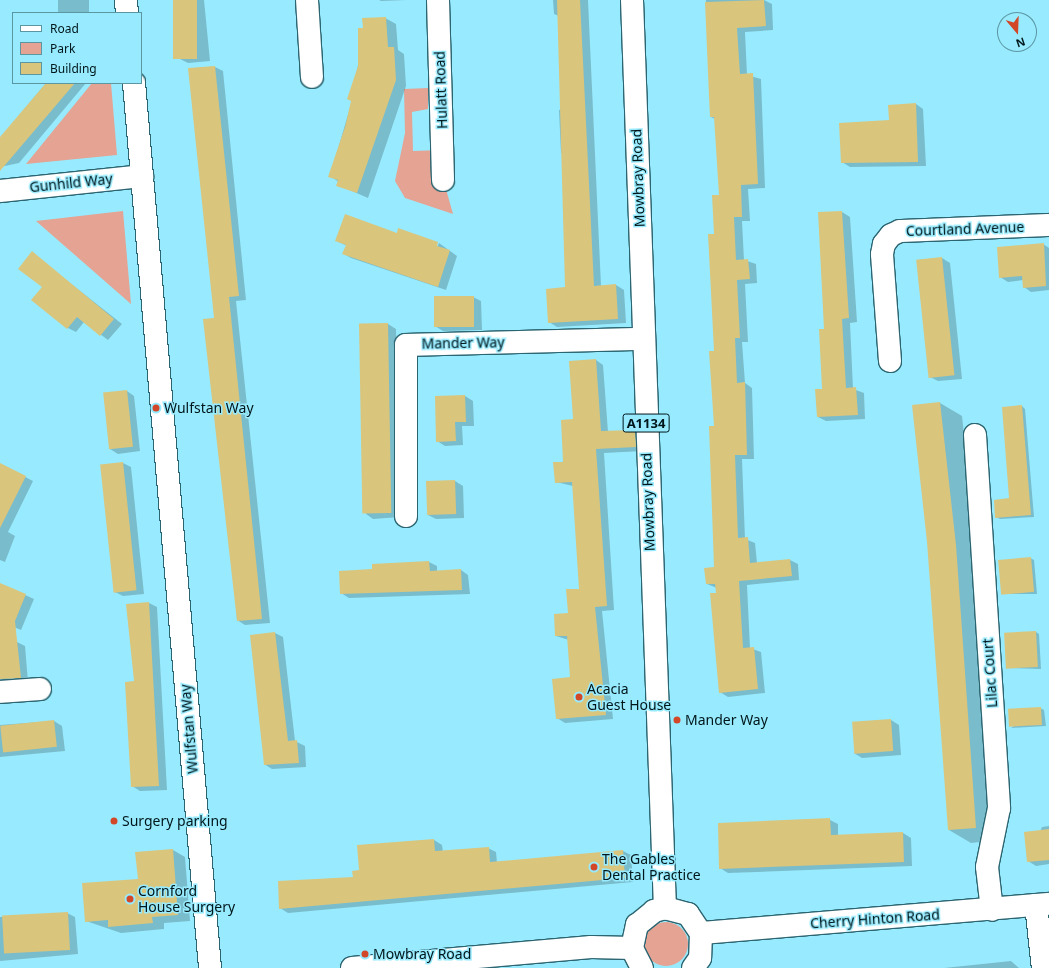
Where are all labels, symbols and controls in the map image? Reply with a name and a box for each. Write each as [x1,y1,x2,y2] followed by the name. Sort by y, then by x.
[12,12,142,84] legend
[997,12,1037,52] north arrow
[50,20,79,37] text: Road
[1014,34,1027,51] text: N
[50,40,75,57] text: Park
[431,51,451,129] street label: Hulatt Road
[50,60,97,77] text: Building
[628,129,648,227] street label: Mowbray Road
[29,170,113,196] street label: Gunhild Way
[906,219,1024,239] street label: Courtland Avenue
[421,334,505,352] street label: Mander Way
[164,400,254,416] place label: Wulfstan Way
[151,403,161,413] marker: Wulfstan Way
[622,412,670,434] road number: A1134
[638,453,658,551] street label: Mowbray Road
[979,638,1001,708] street label: Lilac Court
[587,681,671,714] place label: Acacia Guest House
[177,684,201,774] street label: Wulfstan Way
[574,692,584,702] marker: Acacia Guest House
[685,712,768,728] place label: Mander Way
[672,715,682,725] marker: Mander Way
[122,813,228,829] place label: Surgery parking
[109,816,119,826] marker: Surgery parking
[602,851,701,884] place label: The Gables Dental Practice
[589,862,599,872] marker: The Gables Dental Practice
[138,883,235,916] place label: Cornford House Surgery
[125,894,135,904] marker: Cornford House Surgery
[810,906,940,932] street label: Cherry Hinton Road
[373,946,471,962] place label: Mowbray Road
[360,949,370,959] marker: Mowbray Road

